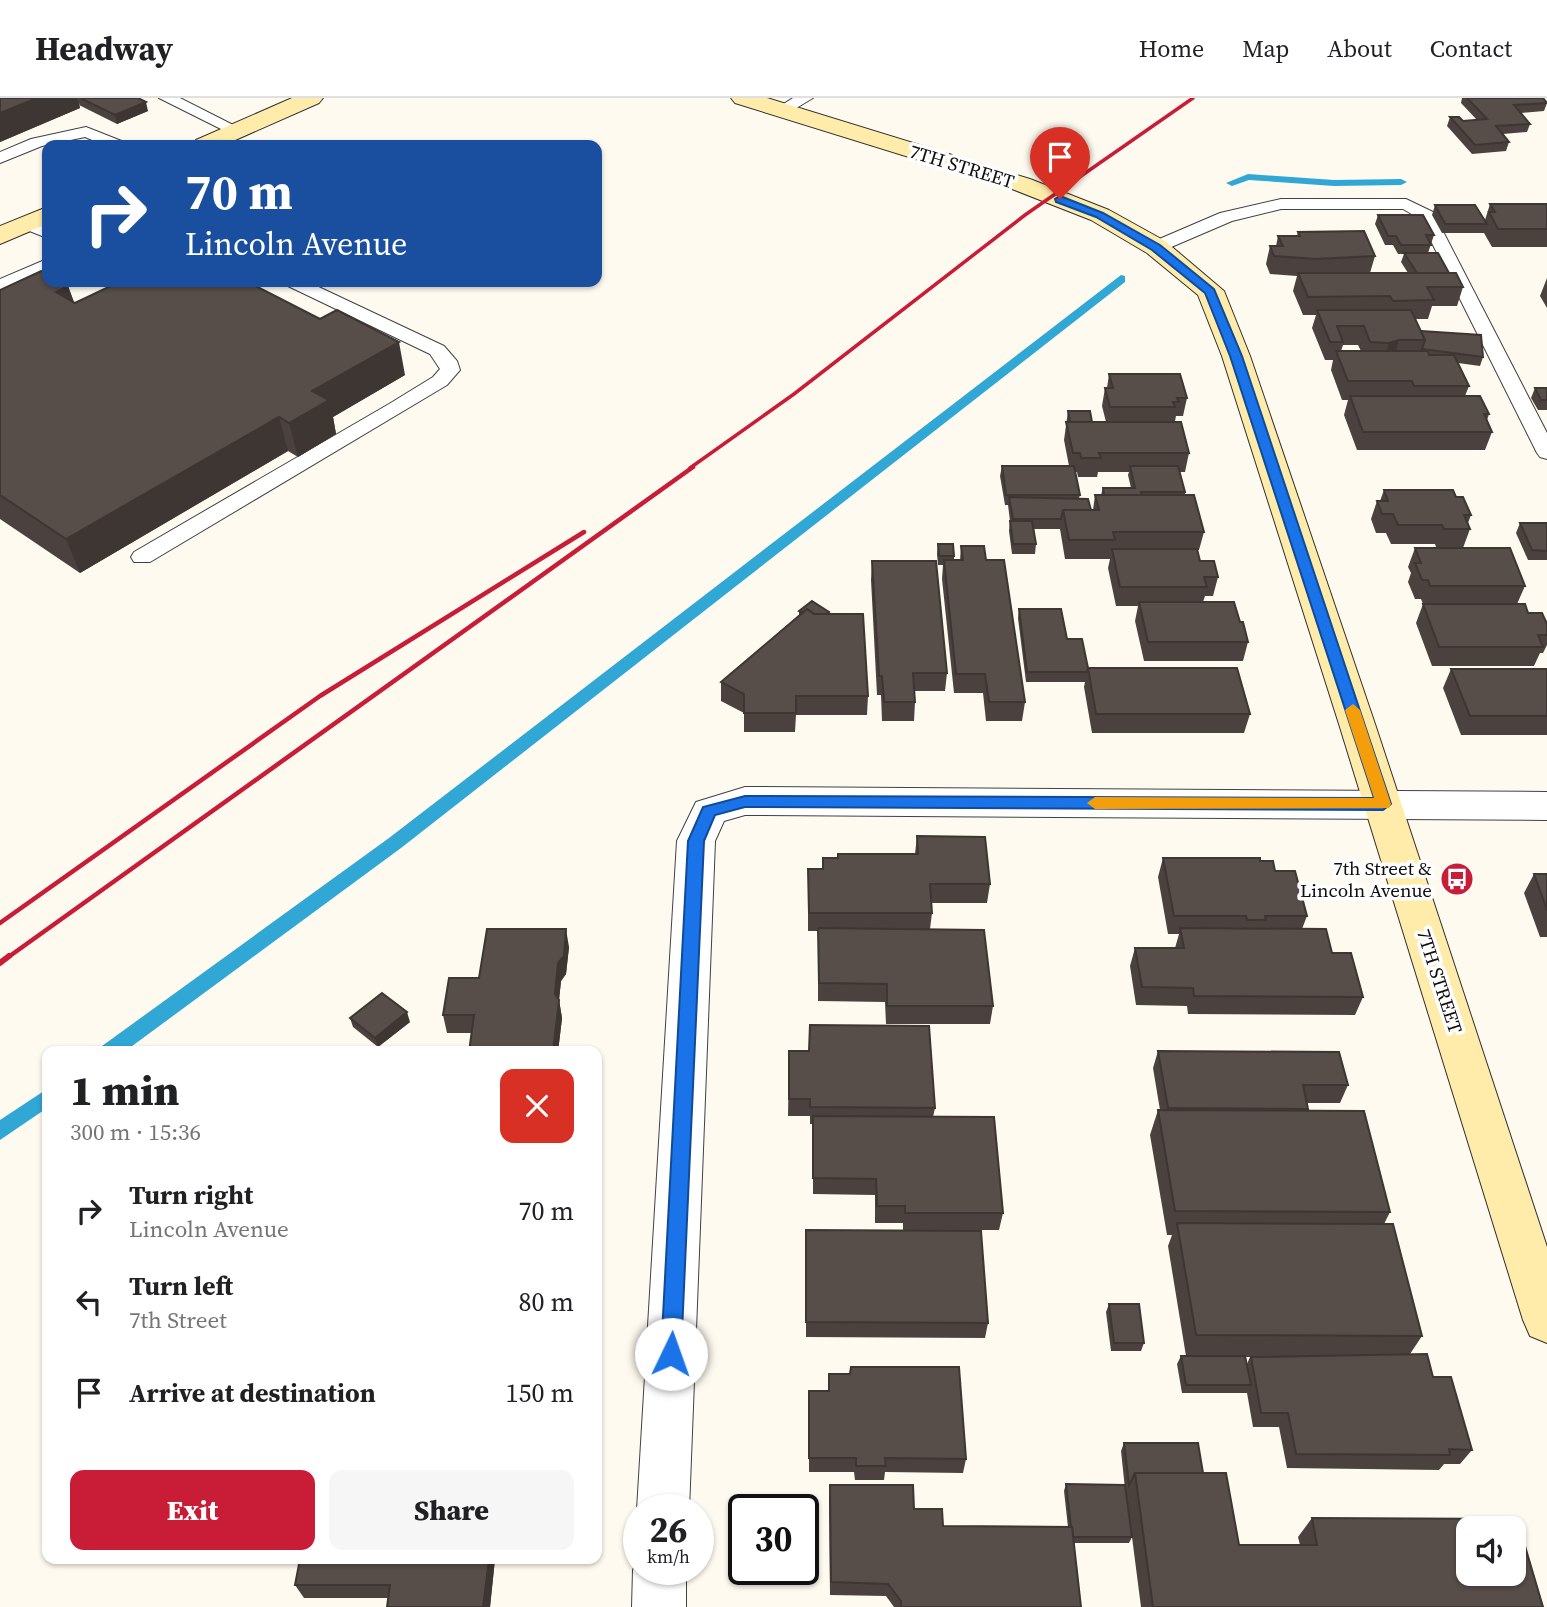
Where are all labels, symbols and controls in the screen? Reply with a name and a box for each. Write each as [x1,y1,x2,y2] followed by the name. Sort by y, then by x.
[35,26,173,71] text: Headway
[1139,32,1204,65] text: Home
[1242,32,1289,65] text: Map
[1327,32,1392,65] text: About
[1430,32,1512,65] text: Contact
[1030,127,1090,199] pin
[906,138,1018,194] street label: 7TH STREET
[1041,138,1079,176] icon: arrive
[185,158,293,225] text: 70 m
[70,168,161,259] icon: right
[185,222,407,266] text: Lincoln Avenue
[1300,855,1432,903] place label: 7th Street & Lincoln Avenue
[1438,860,1476,898] bus stop icon: 7th Street & Lincoln Avenue
[1411,926,1469,1037] street label: 7TH STREET
[70,1061,180,1119] text: 1 min
[500,1069,574,1143] button: close
[70,1116,201,1148] text: 300 m · 15:36
[129,1177,253,1213] text: Turn right
[70,1192,108,1230] icon: right
[519,1193,574,1229] text: 70 m
[129,1213,289,1245] text: Lincoln Avenue
[129,1268,233,1304] text: Turn left
[70,1283,108,1321] icon: left
[519,1284,574,1320] text: 80 m
[129,1304,227,1336] text: 7th Street
[634,1317,708,1391] position arrow
[70,1374,108,1412] icon: arrive
[129,1375,376,1411] text: Arrive at destination
[506,1375,574,1411] text: 150 m
[70,1470,315,1550] button: Exit
[329,1470,574,1550] button: Share
[728,1494,819,1585] speed limit sign: 30
[650,1506,687,1554] text: 26
[1456,1516,1526,1586] map controls
[1456,1516,1526,1586] button: sound
[647,1544,690,1569] text: km/h

